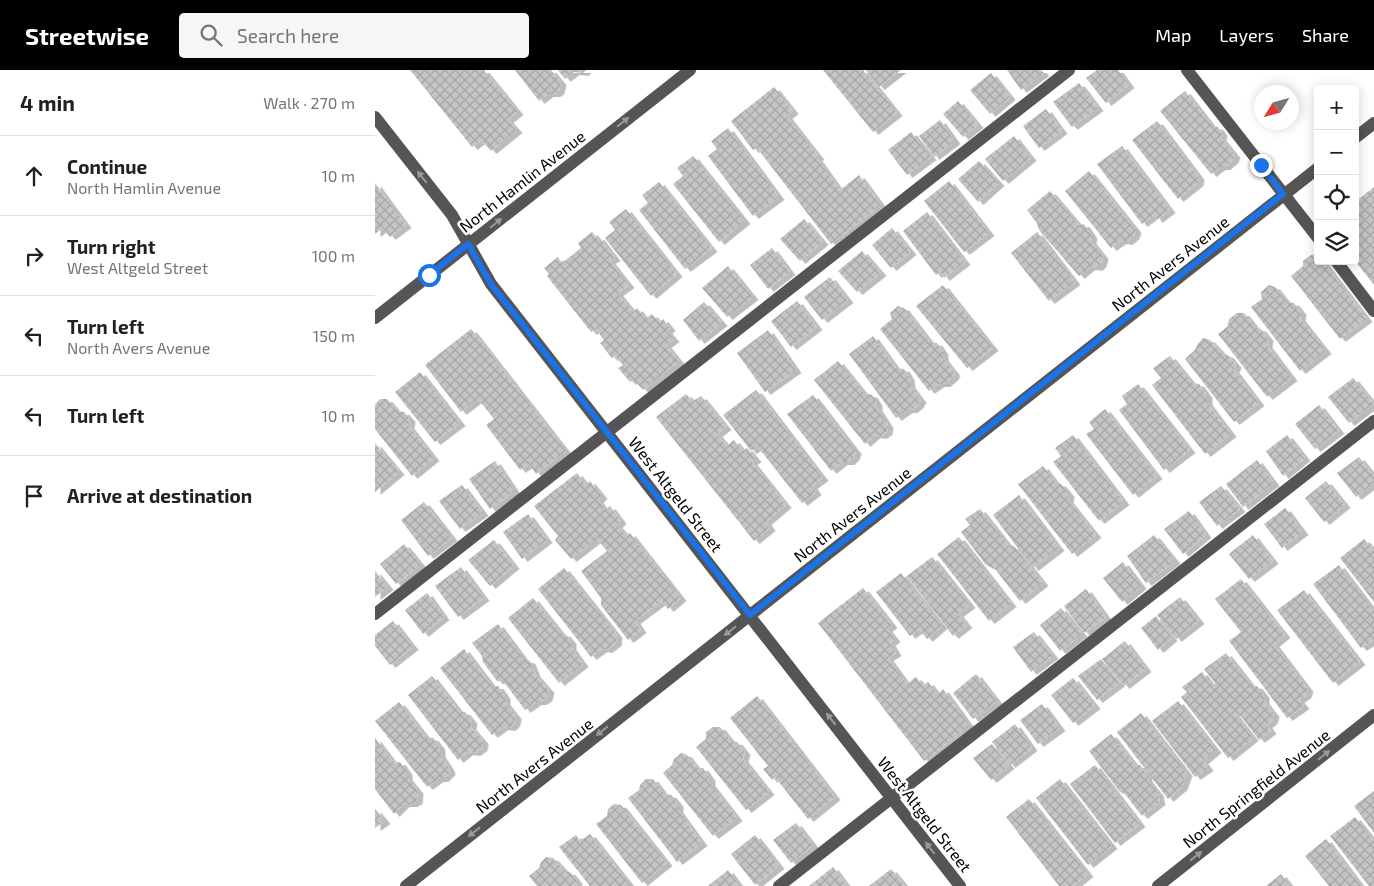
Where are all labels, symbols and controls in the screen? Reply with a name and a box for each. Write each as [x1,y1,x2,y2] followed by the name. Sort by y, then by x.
[179,13,529,58] search box
[25,21,149,50] text: Streetwise
[197,21,225,49] icon: search
[237,24,339,47] text: Search here
[1155,24,1191,46] text: Map
[1219,24,1274,46] text: Layers
[1302,24,1349,46] text: Share
[1254,85,1299,130] north arrow
[1314,85,1359,265] map controls
[1314,85,1359,130] button: +
[20,90,75,115] text: 4 min
[263,93,355,112] text: Walk · 270 m
[617,117,630,127] one-way arrow
[455,126,589,236] street label: North Hamlin Avenue
[1314,130,1359,175] button: −
[1250,154,1273,177] route end
[67,155,147,178] text: Continue
[20,162,48,190] icon: ahead
[321,166,355,185] text: 10 m
[417,170,427,183] one-way arrow
[1314,175,1359,220] button: locate
[67,178,221,197] text: North Hamlin Avenue
[1108,211,1232,315] street label: North Avers Avenue
[489,217,502,228] one-way arrow
[1314,220,1359,265] button: layers
[67,235,155,258] text: Turn right
[20,242,48,270] icon: right
[312,246,355,265] text: 100 m
[67,258,208,277] text: West Altgeld Street
[418,264,441,287] route start
[67,315,144,338] text: Turn left
[20,322,48,350] icon: left
[313,326,355,345] text: 150 m
[67,338,210,357] text: North Avers Avenue
[20,402,48,430] icon: left
[67,404,144,427] text: Turn left
[321,406,355,425] text: 10 m
[625,433,727,555] street label: West Altgeld Street
[790,462,914,566] street label: North Avers Avenue
[20,482,48,510] icon: arrive
[67,484,252,507] text: Arrive at destination
[723,625,736,636] one-way arrow
[472,713,596,817] street label: North Avers Avenue
[825,713,836,726] one-way arrow
[1179,725,1333,851] street label: North Springfield Avenue
[596,726,609,737] one-way arrow
[1317,750,1331,760] one-way arrow
[874,753,976,875] street label: West Altgeld Street
[467,827,481,837] one-way arrow
[925,841,936,854] one-way arrow
[1190,850,1203,861] one-way arrow

